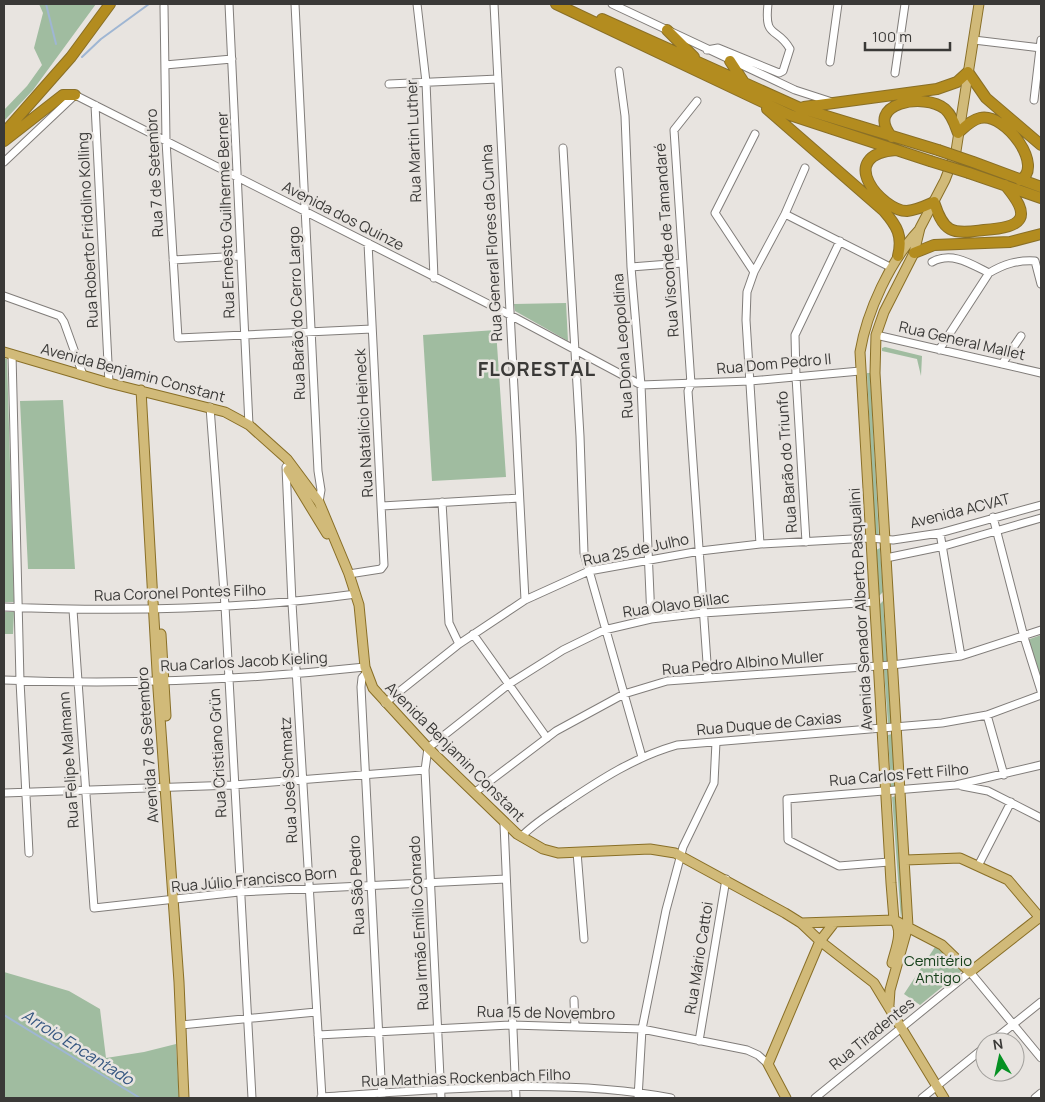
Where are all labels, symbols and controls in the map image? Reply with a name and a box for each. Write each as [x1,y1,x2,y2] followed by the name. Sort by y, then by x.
[865,20,950,52] scale bar
[872,26,912,47] text: 100 m
[401,79,426,203] street label: Rua Martin Luther
[141,108,168,238] street label: Rua 7 de Setembro
[211,111,240,319] street label: Rua Ernesto Guilherme Berner
[72,132,103,328] street label: Rua Roberto Fridolino Kolling
[649,142,684,338] street label: Rua Visconde de Tamandaré
[476,144,507,342] street label: Rua General Flores da Cunha
[279,176,408,255] street label: Avenida dos Quinze
[283,225,310,400] street label: Rua Barão do Cerro Largo
[607,273,638,419] street label: Rua Dona Leopoldina
[897,316,1027,365] street label: Rua General Mallet
[39,338,228,407] street label: Avenida Benjamin Constant
[349,348,378,498] street label: Rua Natalício Heineck
[716,348,832,379] street label: Rua Dom Pedro II
[478,355,596,382] district label: FLORESTAL
[771,390,802,534] street label: Rua Barão do Triunfo
[844,487,877,731] street label: Avenida Senador Alberto Pasqualini
[908,488,1012,533] street label: Avenida ACVAT
[581,528,691,571] street label: Rua 25 de Julho
[94,579,266,606] street label: Rua Coronel Pontes Filho
[621,587,731,622] street label: Rua Olavo Billac
[661,645,825,680] street label: Rua Pedro Albino Muller
[160,647,328,676] street label: Rua Carlos Jacob Kieling
[132,666,163,824] street label: Avenida 7 de Setembro
[381,677,530,826] street label: Avenida Benjamin Constant
[204,688,231,818] street label: Rua Cristiano Grün
[53,691,84,829] street label: Rua Felipe Malmann
[696,707,843,740] street label: Rua Duque de Caxias
[275,716,302,844] street label: Rua José Schmatz
[828,758,970,791] street label: Rua Carlos Fett Filho
[343,834,370,935] street label: Rua São Pedro
[403,835,434,1011] street label: Rua Irmão Emílio Conrado
[170,862,338,897] street label: Rua Júlio Francisco Born
[679,900,718,1016] street label: Rua Mário Cattoi
[904,950,972,988] park label: Cemitério Antigo
[825,993,919,1075] street label: Rua Tiradentes
[477,1001,615,1024] street label: Rua 15 de Novembro
[18,1004,139,1091] water label: Arroio Encantado
[975,1032,1025,1082] north arrow
[991,1033,1004,1054] text: N
[361,1063,571,1092] street label: Rua Mathias Rockenbach Filho

